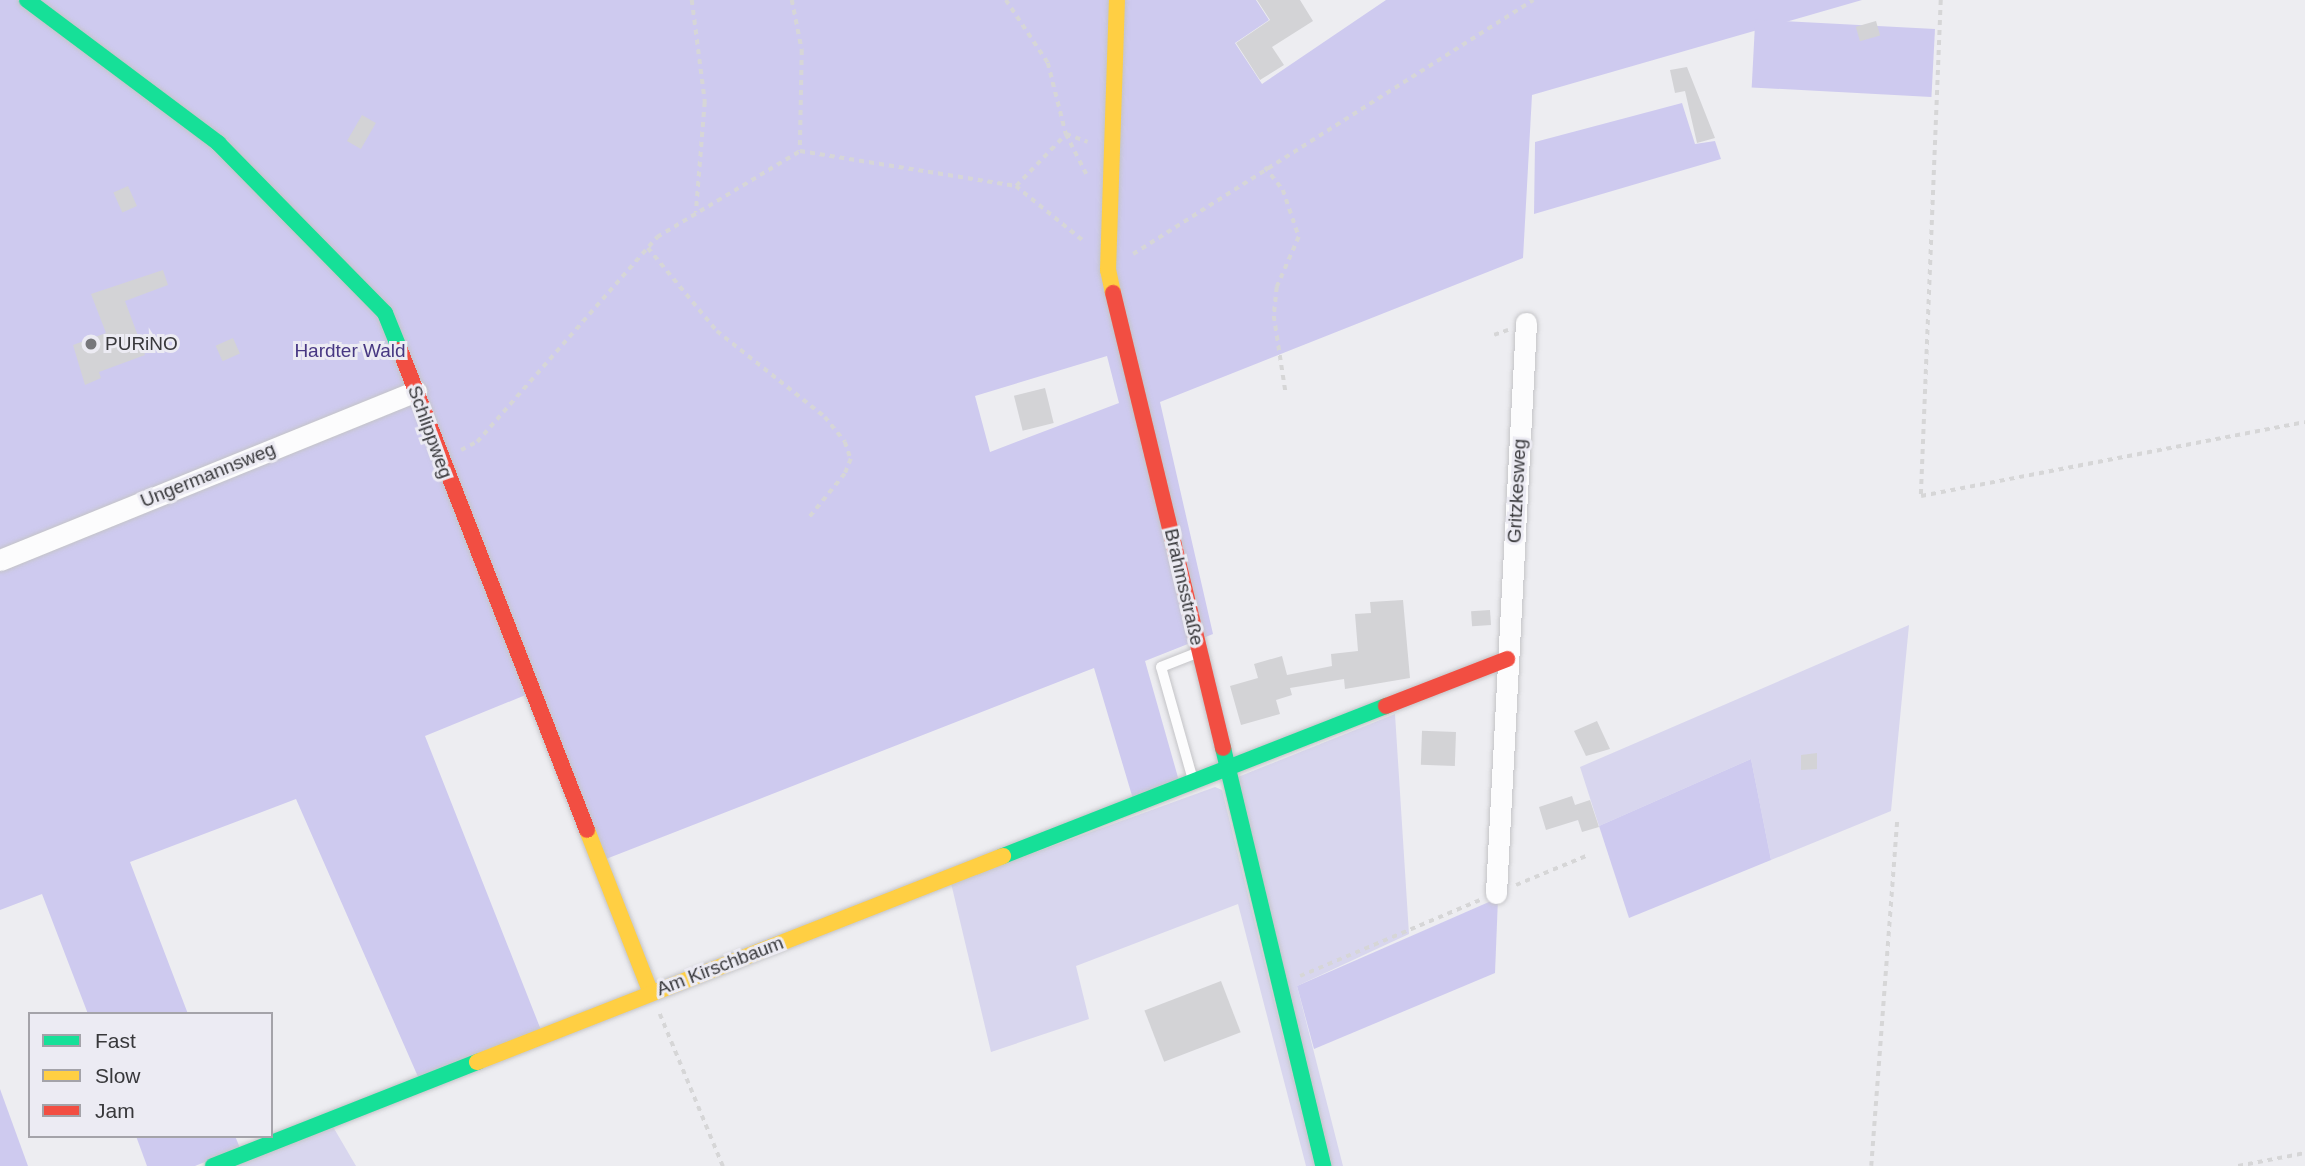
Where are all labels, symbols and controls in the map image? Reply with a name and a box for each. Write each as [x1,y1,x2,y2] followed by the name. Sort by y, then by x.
[105,333,178,355] place label: PURiNO
[83,336,99,352] marker: PURiNO
[294,340,406,362] park label: Hardter Wald
[403,382,457,482] street label: Schlippweg
[137,438,279,512] street label: Ungermannsweg
[1503,438,1531,544] street label: Gritzkesweg
[1159,526,1209,648] street label: Brahmsstraße
[653,931,787,1001] street label: Am Kirschbaum
[28,1012,273,1138] legend
[95,1029,136,1052] text: Fast
[95,1064,141,1087] text: Slow
[95,1099,135,1122] text: Jam

